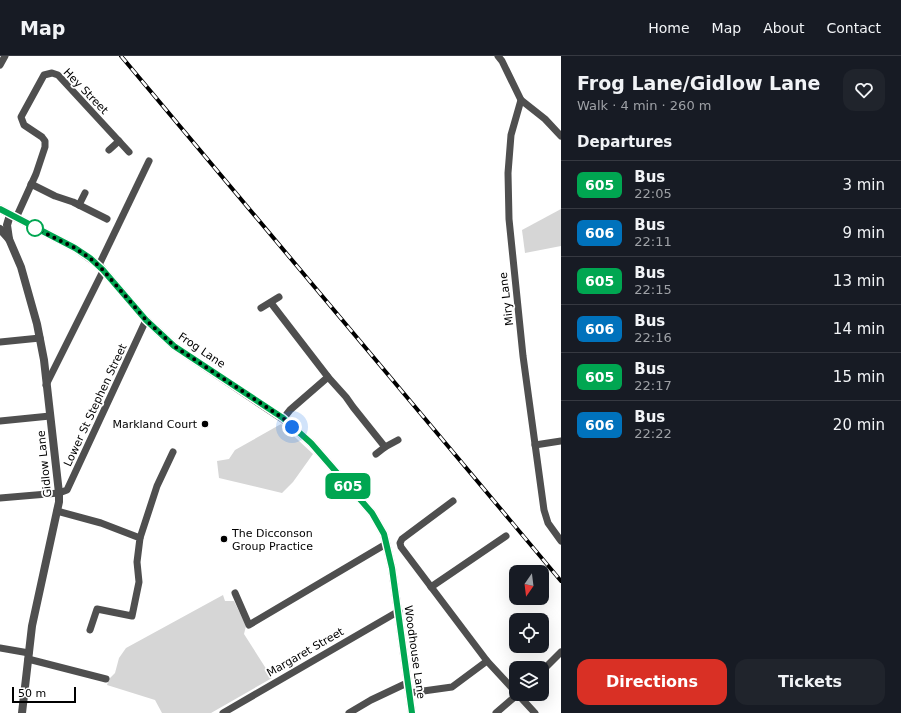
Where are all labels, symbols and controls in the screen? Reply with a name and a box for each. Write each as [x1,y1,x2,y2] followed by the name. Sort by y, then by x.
[20,17,65,39] text: Map
[648,20,690,36] text: Home
[712,20,741,36] text: Map
[763,20,805,36] text: About
[827,20,881,36] text: Contact
[61,66,111,117] street label: Hey Street
[843,69,885,111] button: heart
[577,72,820,94] text: Frog Lane/Gidlow Lane
[577,98,711,113] text: Walk · 4 min · 260 m
[577,133,672,151] text: Departures
[634,168,665,186] text: Bus
[842,176,885,194] text: 3 min
[585,177,614,193] text: 605
[634,186,672,201] text: 22:05
[634,216,665,234] text: Bus
[26,219,44,237] unlabelled marker
[842,224,885,242] text: 9 min
[585,225,614,241] text: 606
[634,234,672,249] text: 22:11
[634,264,665,282] text: Bus
[497,271,516,326] street label: Miry Lane
[833,272,885,290] text: 13 min
[585,273,614,289] text: 605
[634,282,672,297] text: 22:15
[634,312,665,330] text: Bus
[833,320,885,338] text: 14 min
[585,321,614,337] text: 606
[176,330,228,371] street label: Frog Lane
[634,330,672,345] text: 22:16
[61,341,130,469] street label: Lower St Stephen Street
[634,360,665,378] text: Bus
[833,368,885,386] text: 15 min
[585,369,614,385] text: 605
[634,378,672,393] text: 22:17
[634,408,665,426] text: Bus
[833,416,885,434] text: 20 min
[282,417,302,437] your location
[585,417,614,433] text: 606
[112,418,198,431] place label: Markland Court
[200,419,210,429] marker: Markland Court
[634,426,672,441] text: 22:22
[34,429,54,498] street label: Gidlow Lane
[325,473,371,499] line badge: 605
[333,478,363,494] text: 605
[231,527,313,553] place label: The Dicconson Group Practice
[219,534,229,544] marker: The Dicconson Group Practice
[509,565,549,605] north arrow
[509,565,549,701] map controls
[402,605,428,700] street label: Woodhouse Lane
[509,613,549,653] button: locate
[265,625,347,680] street label: Margaret Street
[577,659,727,705] button: Directions
[735,659,885,705] button: Tickets
[509,661,549,701] button: layers
[12,685,76,704] scale bar
[18,687,46,700] text: 50 m

